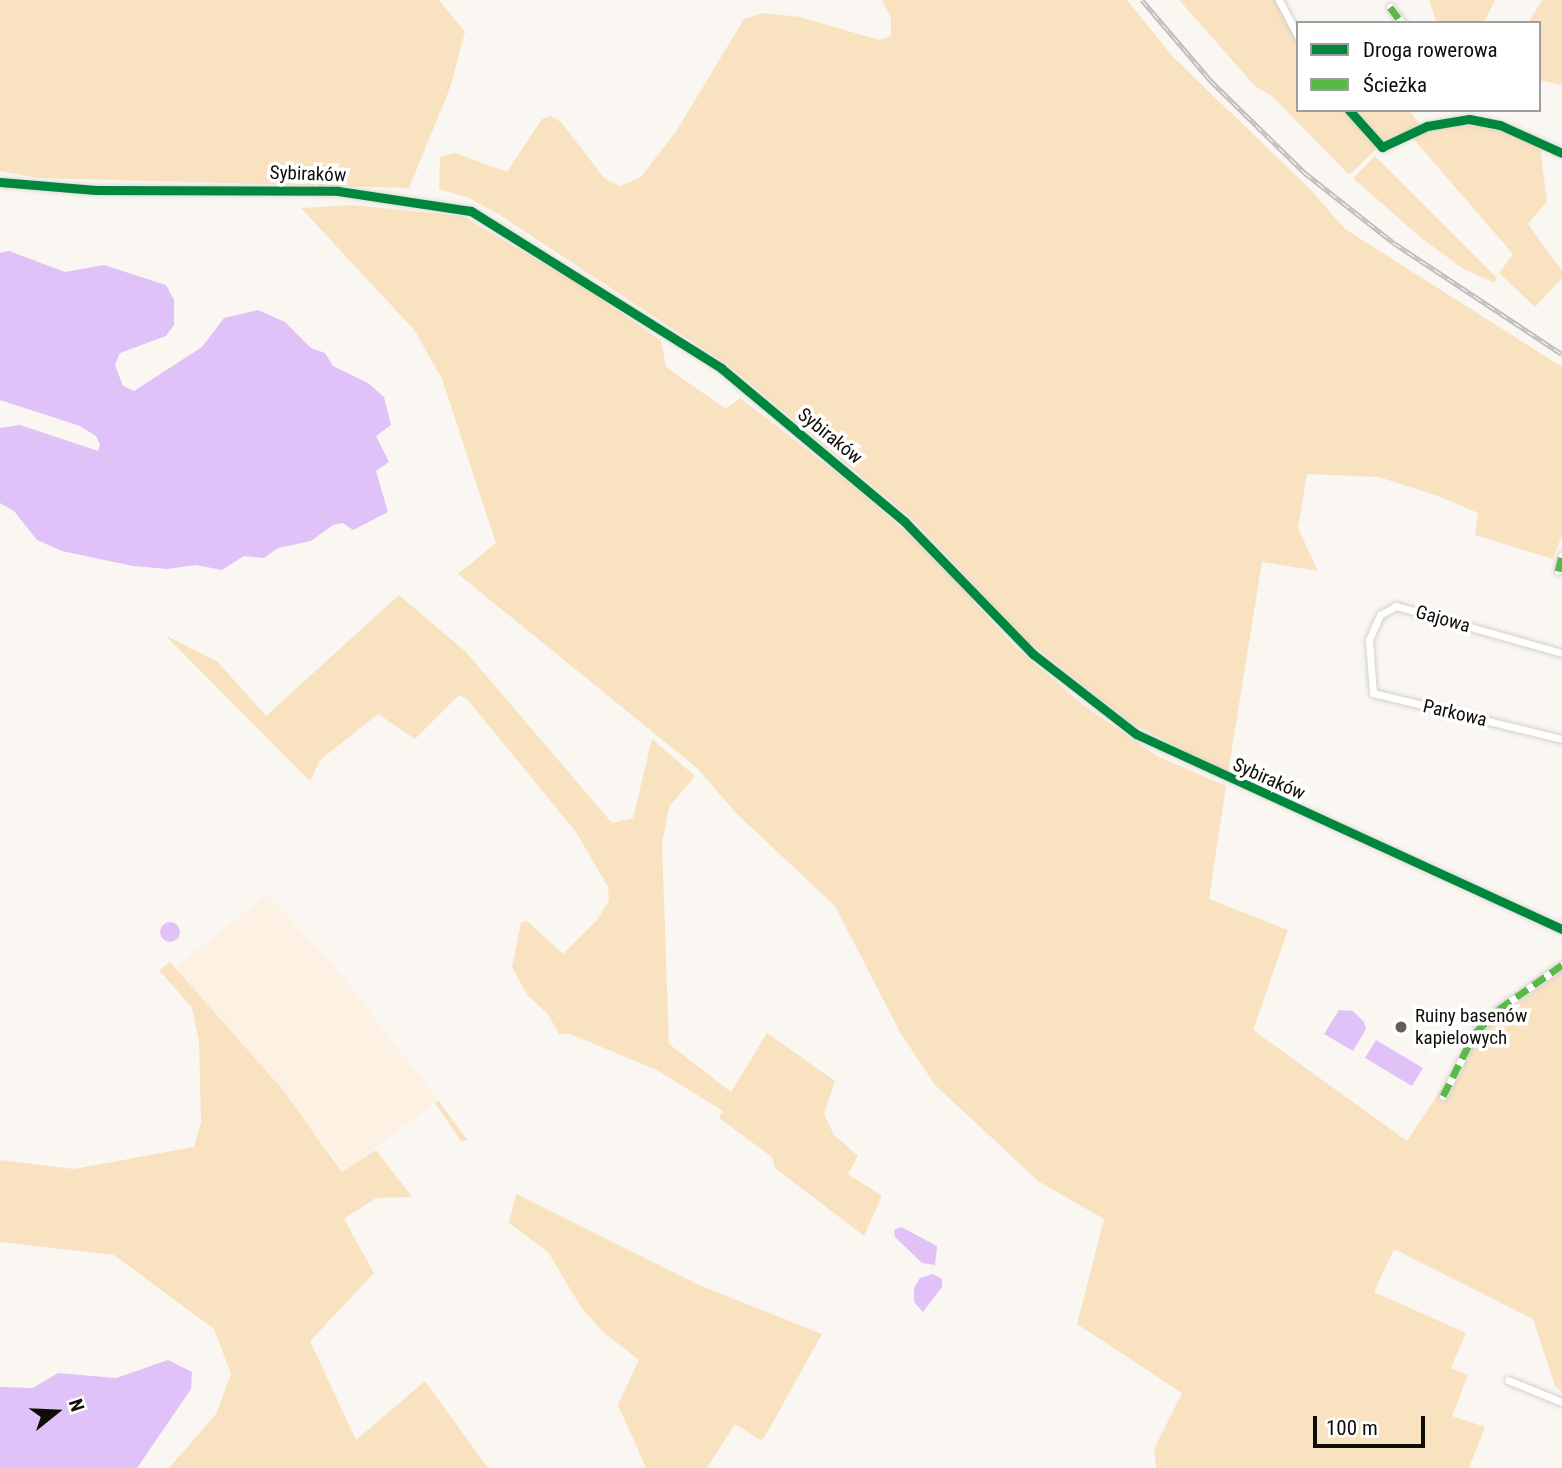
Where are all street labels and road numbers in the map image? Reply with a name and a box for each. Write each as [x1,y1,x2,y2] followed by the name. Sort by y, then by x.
[269,161,347,187] street label: Sybiraków
[793,403,867,469] street label: Sybiraków
[1413,600,1473,638] street label: Gajowa
[1421,695,1489,731] street label: Parkowa
[1229,753,1309,805] street label: Sybiraków

